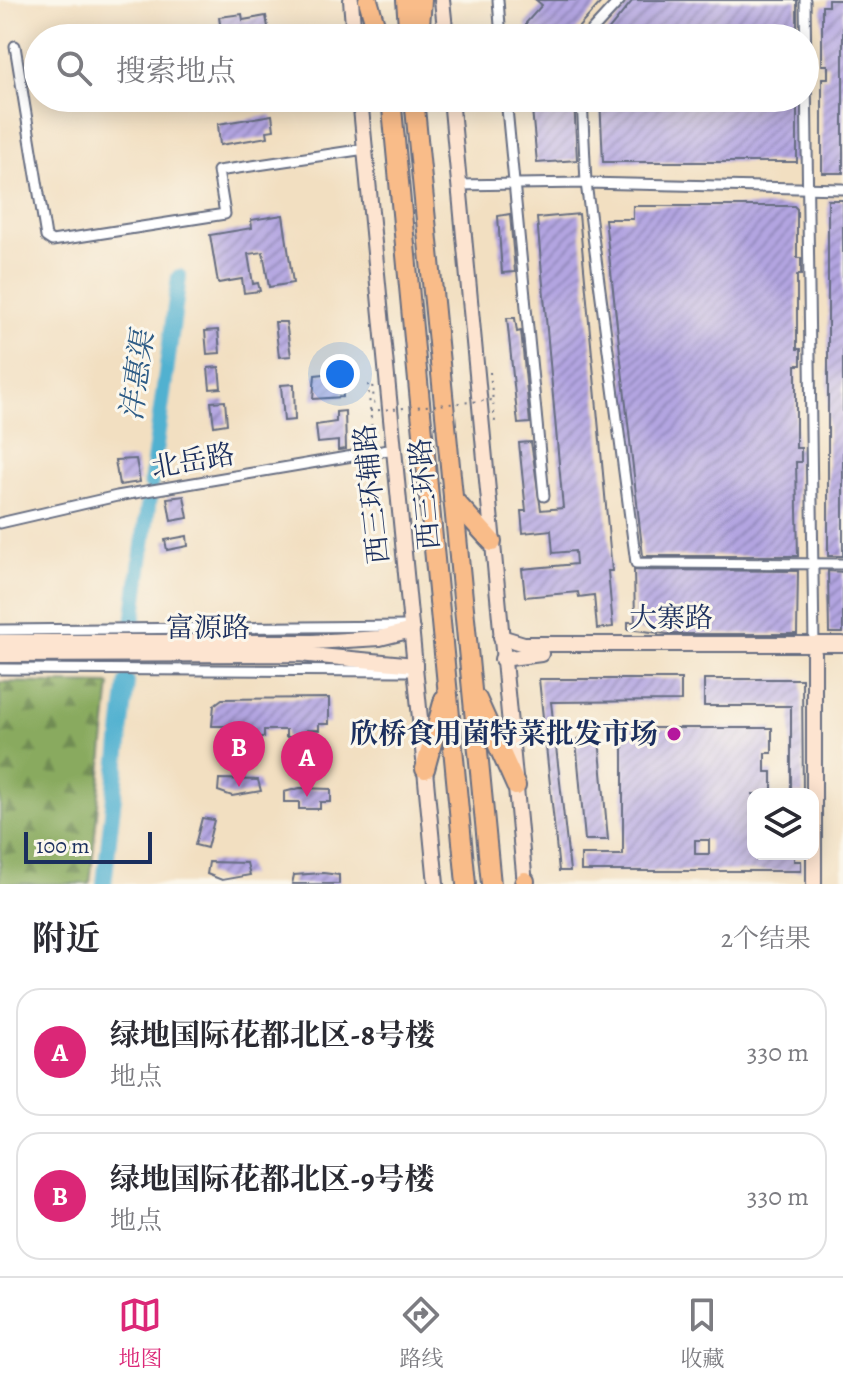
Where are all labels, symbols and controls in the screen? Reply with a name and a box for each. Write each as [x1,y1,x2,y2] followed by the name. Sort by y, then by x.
[24,24,819,112] search box
[52,46,96,90] icon: search
[116,51,236,91] text: 搜索地点
[111,325,164,423] water label: 沣惠渠
[320,354,360,394] your location
[346,422,398,566] street label: 西三环辅路
[148,435,238,487] street label: 北岳路
[401,437,449,551] street label: 西三环路
[629,599,713,637] street label: 大寨路
[166,609,250,647] street label: 富源路
[350,715,658,753] place label: 欣桥食用菌特菜批发市场
[213,721,265,787] pin: B
[665,725,683,743] marker: 欣桥食用菌特菜批发市场
[281,731,333,797] pin: A
[747,788,819,860] map controls
[747,788,819,860] button: layers
[24,828,152,864] scale bar
[36,831,90,861] text: 100 m
[32,915,100,962] text: 附近
[721,921,811,956] text: 2个结果
[110,1015,435,1055] text: 绿地国际花都北区-8号楼
[52,1035,68,1070] text: A
[747,1035,809,1070] text: 330 m
[110,1059,162,1094] text: 地点
[110,1159,435,1199] text: 绿地国际花都北区-9号楼
[52,1179,68,1214] text: B
[747,1179,809,1214] text: 330 m
[110,1203,162,1238] text: 地点
[118,1293,163,1374] tab: 地图
[399,1293,444,1374] tab: 路线
[680,1293,725,1374] tab: 收藏

